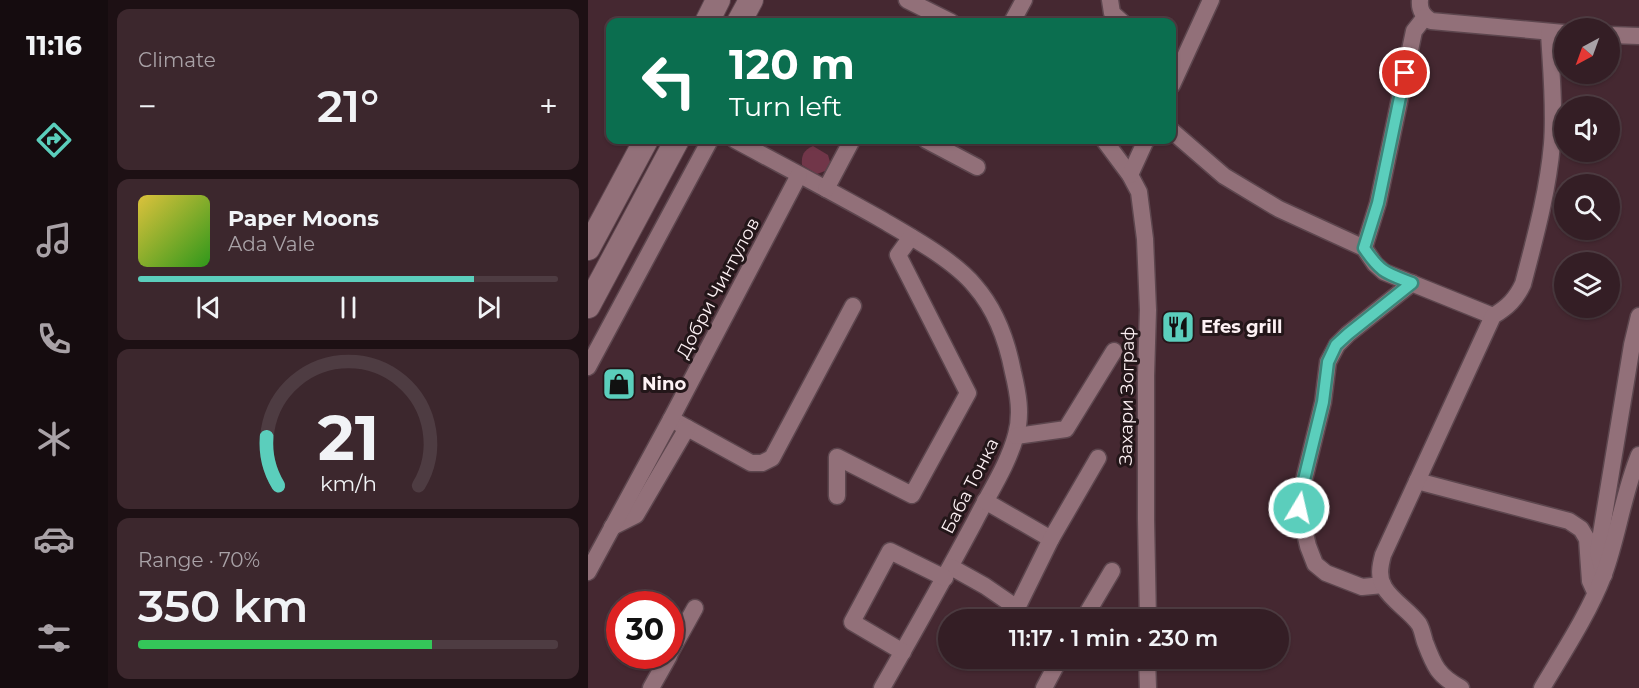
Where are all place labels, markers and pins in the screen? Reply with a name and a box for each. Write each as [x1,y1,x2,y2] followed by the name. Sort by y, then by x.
[1379,47,1430,98] pin
[1160,309,1196,345] restaurant icon: Efes grill
[1201,316,1282,338] place label: Efes grill
[601,366,637,402] shop icon: Nino
[642,373,686,395] place label: Nino

